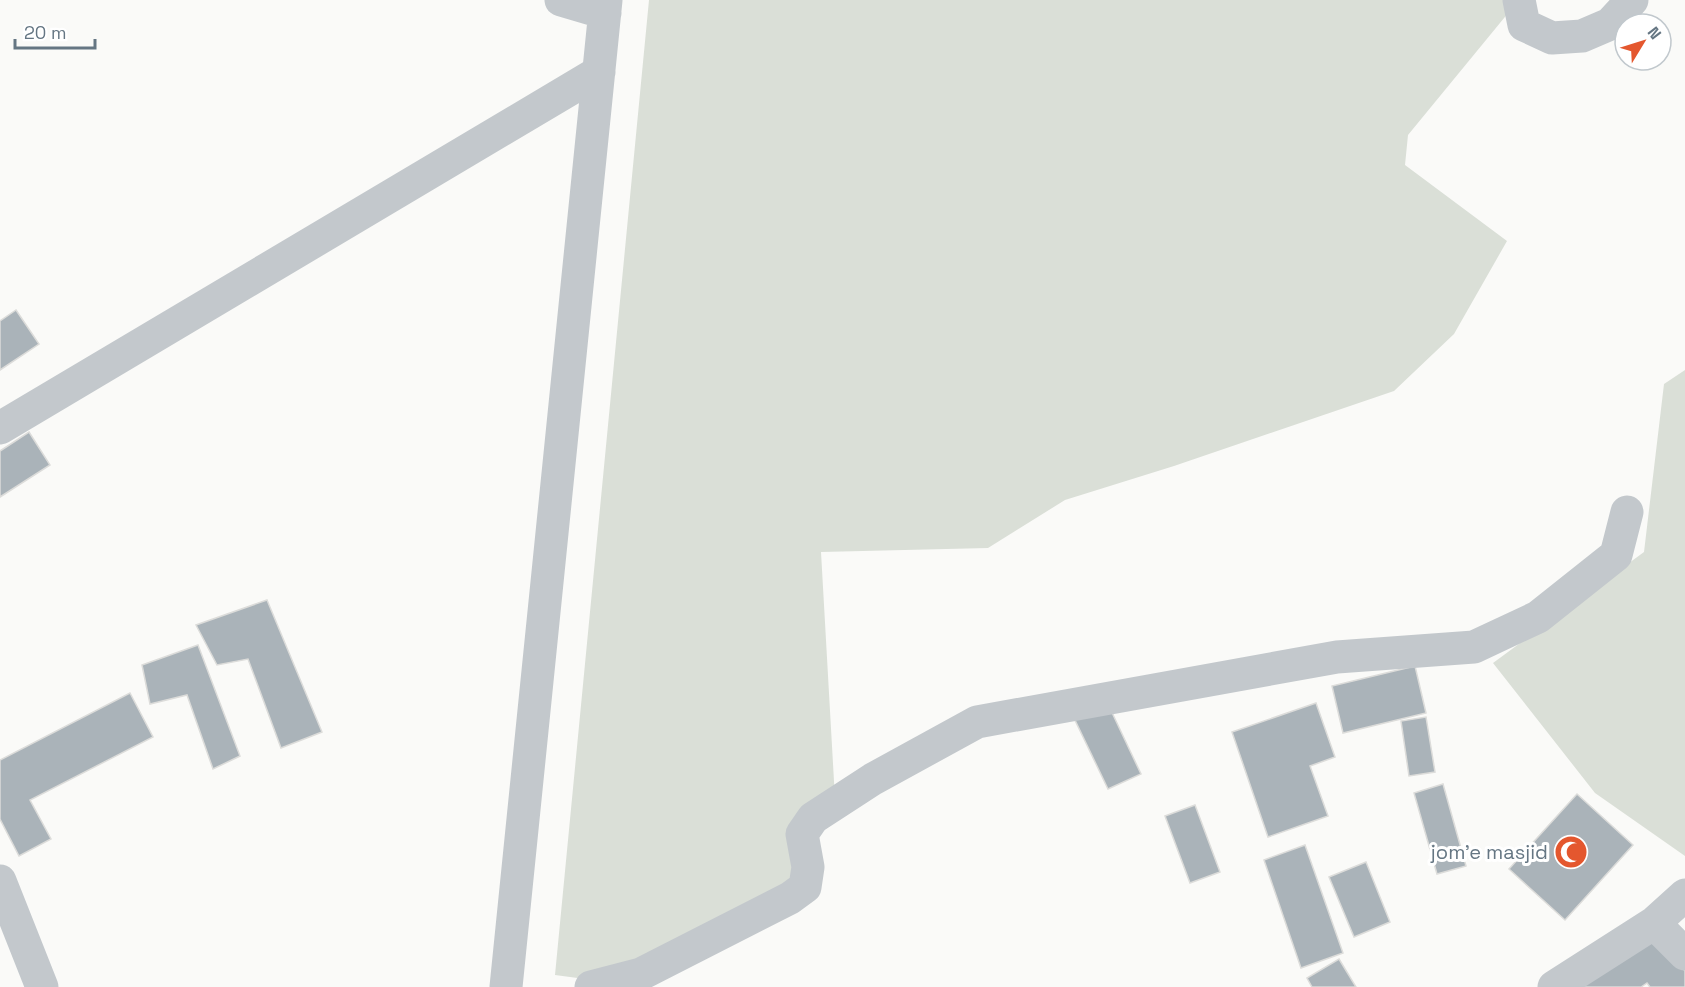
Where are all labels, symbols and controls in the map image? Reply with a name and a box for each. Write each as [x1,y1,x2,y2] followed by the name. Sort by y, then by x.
[15,12,94,50] scale bar
[1613,12,1673,72] north arrow
[24,21,67,44] text: 20 m
[1643,22,1666,44] text: N
[1553,834,1589,870] mosque icon: jom'e masjid
[1430,839,1548,865] place label: jom'e masjid

